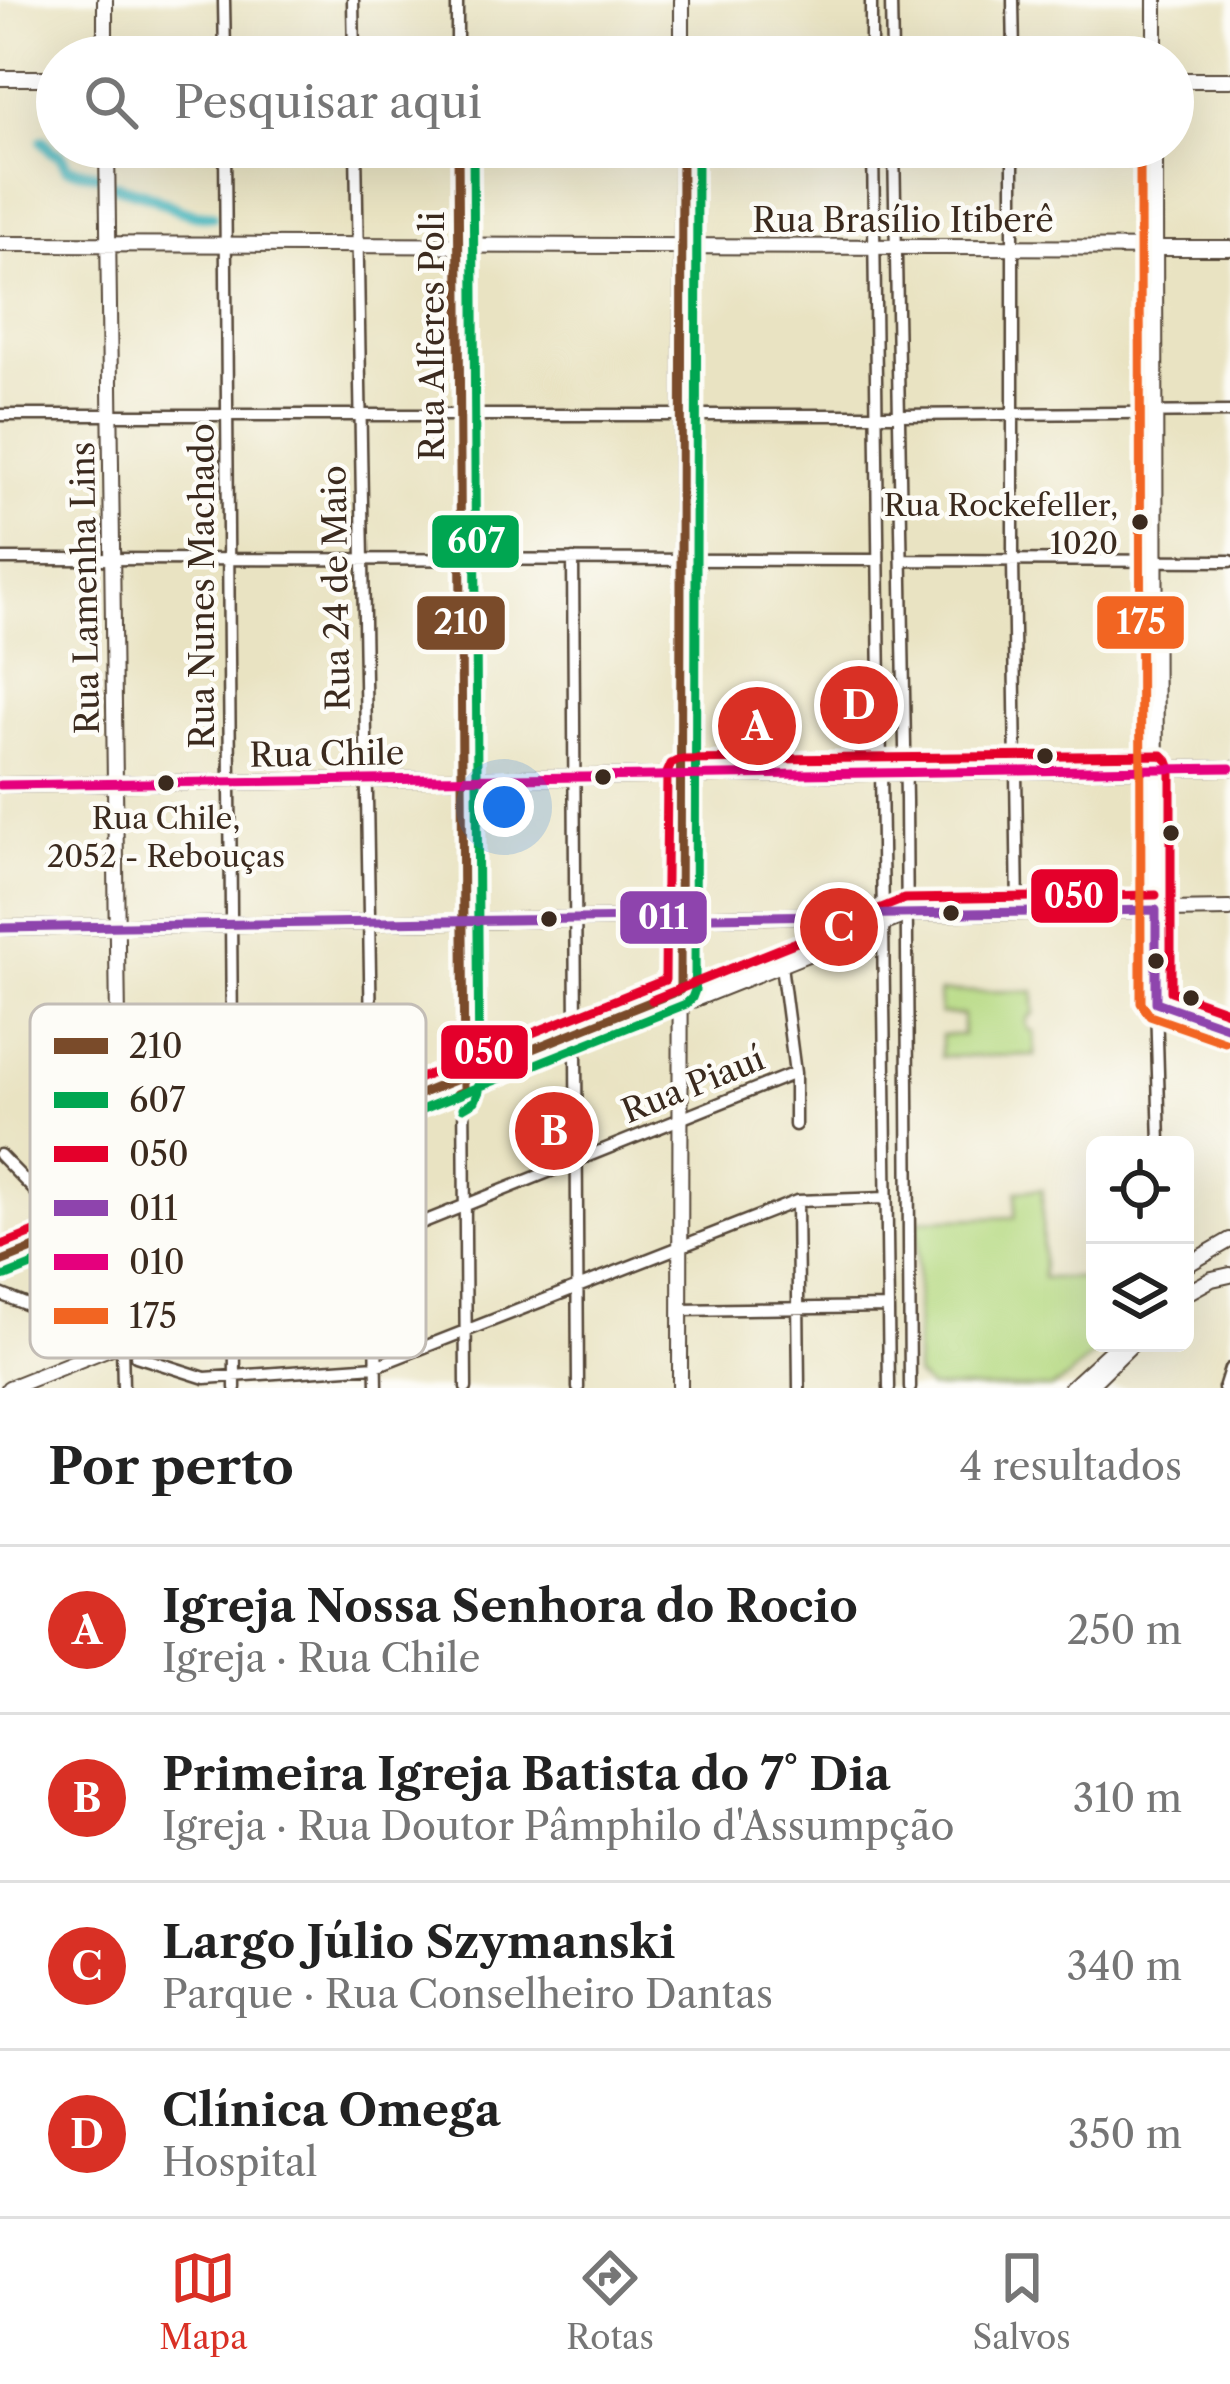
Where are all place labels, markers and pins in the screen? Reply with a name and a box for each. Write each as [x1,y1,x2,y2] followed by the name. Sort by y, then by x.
[884,487,1118,562] place label: Rua Rockefeller, 1020
[1129,511,1151,533] marker: Rua Rockefeller, 1020
[820,660,898,750] pin: D
[718,681,796,771] pin: A
[1034,745,1056,767] unlabelled marker
[592,766,614,788] unlabelled marker
[155,772,177,794] marker: Rua Chile, 2052 - Rebouças
[47,800,285,875] place label: Rua Chile, 2052 - Rebouças
[1160,822,1182,844] unlabelled marker
[800,882,878,972] pin: C
[940,902,962,924] unlabelled marker
[538,908,560,930] unlabelled marker
[1145,950,1167,972] unlabelled marker
[1180,987,1202,1009] unlabelled marker
[515,1086,593,1176] pin: B

